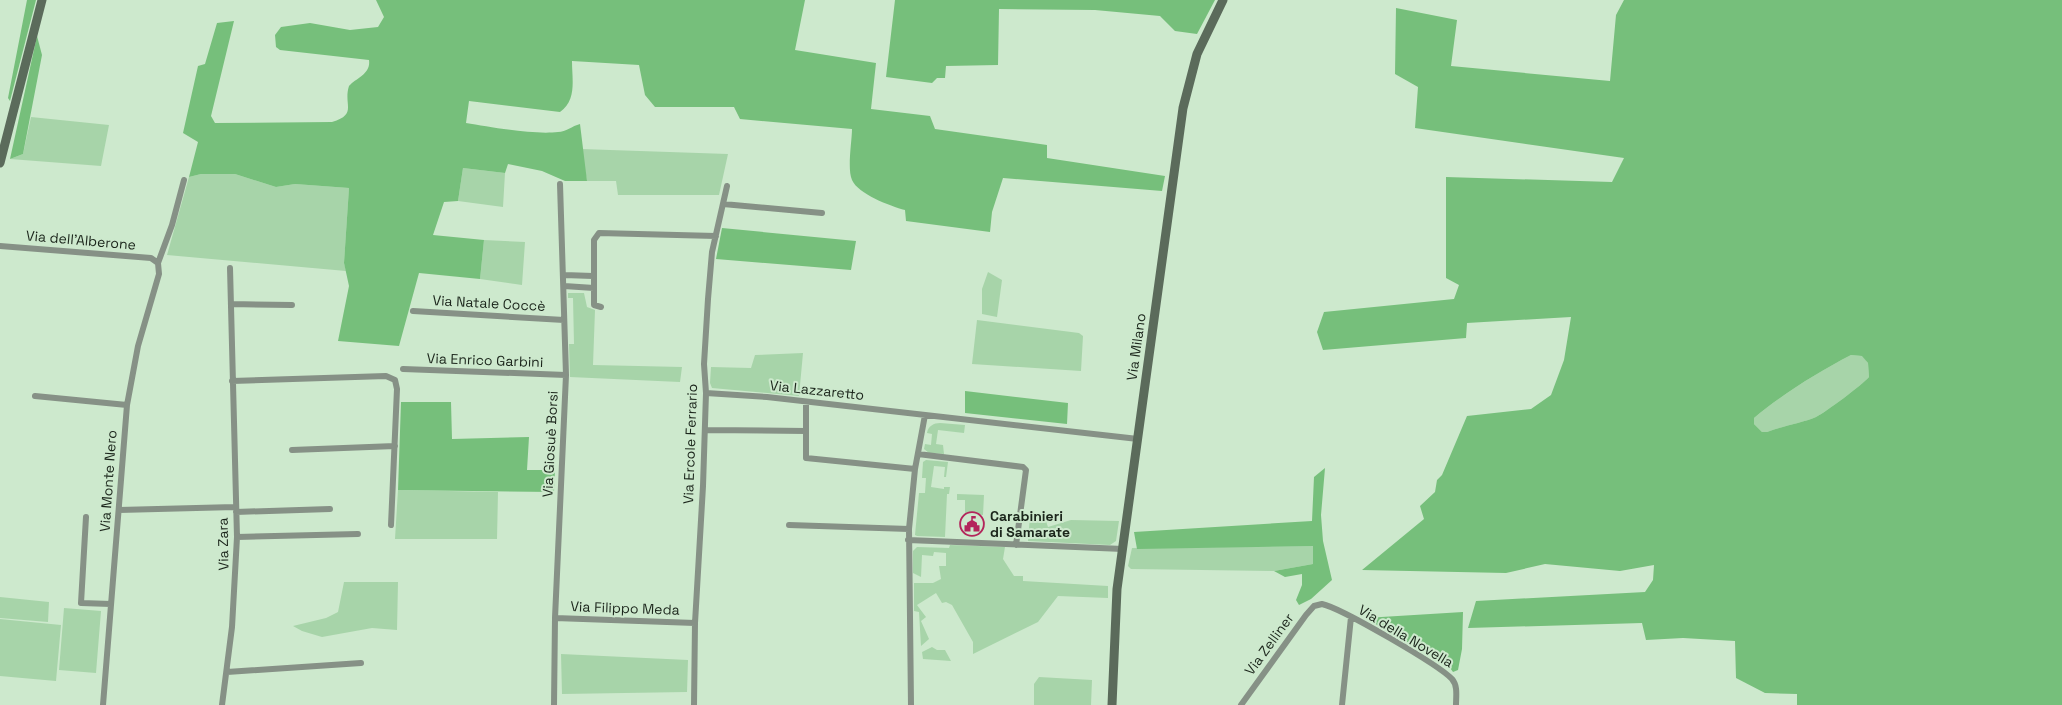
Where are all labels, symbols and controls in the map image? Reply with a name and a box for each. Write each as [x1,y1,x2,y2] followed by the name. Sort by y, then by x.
[25,226,137,254] street label: Via dell'Alberone
[432,291,546,315] street label: Via Natale Coccè
[1122,312,1150,382] street label: Via Milano
[426,349,544,371] street label: Via Enrico Garbini
[769,376,865,404] street label: Via Lazzaretto
[679,383,701,505] street label: Via Ercole Ferrario
[538,390,562,498] street label: Via Giosuè Borsi
[95,429,121,533] street label: Via Monte Nero
[990,507,1070,541] place label: Carabinieri di Samarate
[959,511,985,537] public building icon: Carabinieri di Samarate
[214,517,232,571] street label: Via Zara
[570,597,680,619] street label: Via Filippo Meda
[1355,601,1457,671] street label: Via della Novella
[1240,609,1298,679] street label: Via Zelliner

